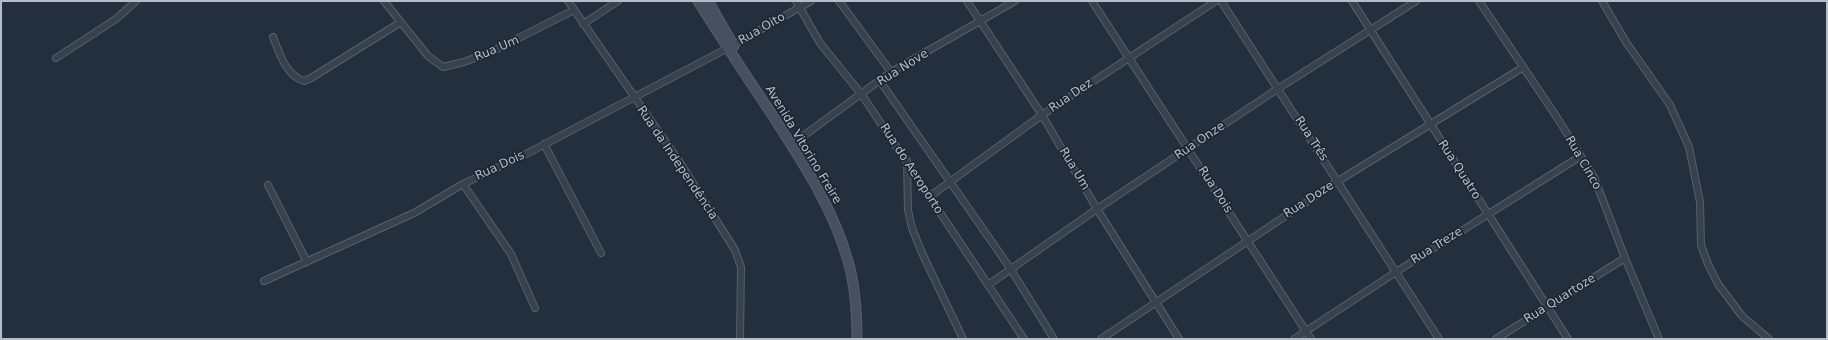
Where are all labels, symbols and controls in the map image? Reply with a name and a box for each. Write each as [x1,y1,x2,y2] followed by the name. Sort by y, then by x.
[736,10,788,48] street label: Rua Oito
[473,33,521,65] street label: Rua Um
[875,47,931,89] street label: Rua Nove
[1046,76,1096,116] street label: Rua Dez
[762,83,844,207] street label: Avenida Vitorino Freire
[634,103,720,223] street label: Rua da Independência
[1291,114,1331,164] street label: Rua Três
[1172,119,1228,163] street label: Rua Onze
[876,121,946,217] street label: Rua do Aeroporto
[1562,133,1604,193] street label: Rua Cinco
[1435,138,1483,202] street label: Rua Quatro
[1056,145,1092,193] street label: Rua Um
[473,148,527,184] street label: Rua Dois
[1195,164,1235,216] street label: Rua Dois
[1281,178,1337,222] street label: Rua Doze
[1409,225,1465,267] street label: Rua Treze
[1522,271,1598,327] street label: Rua Quartoze

